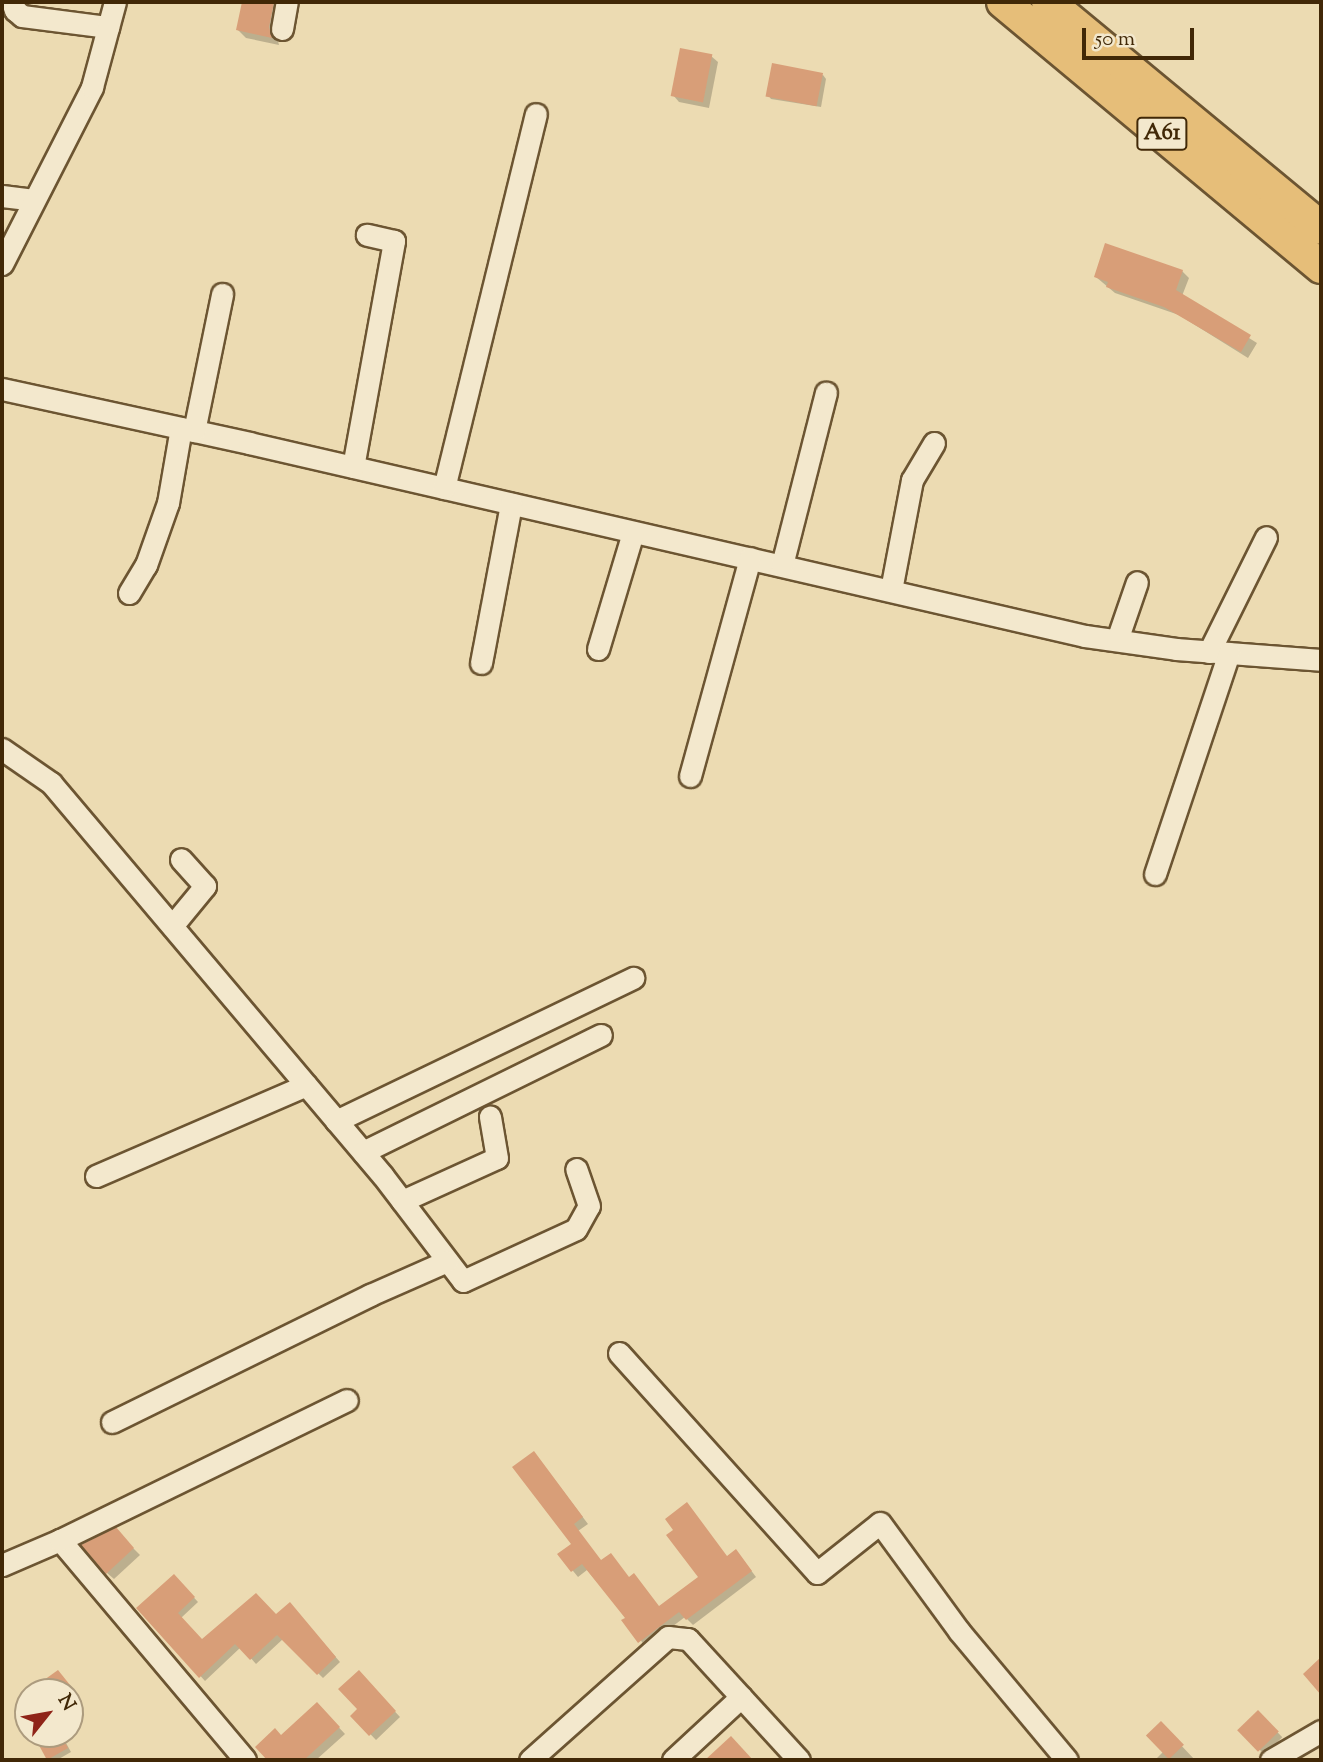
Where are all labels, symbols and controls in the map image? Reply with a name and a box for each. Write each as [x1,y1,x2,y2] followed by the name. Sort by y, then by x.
[1085,14,1197,58] scale bar
[1095,25,1135,55] text: 50 m
[1136,114,1188,154] road number: A61
[14,1678,84,1748] north arrow
[50,1689,81,1716] text: N

